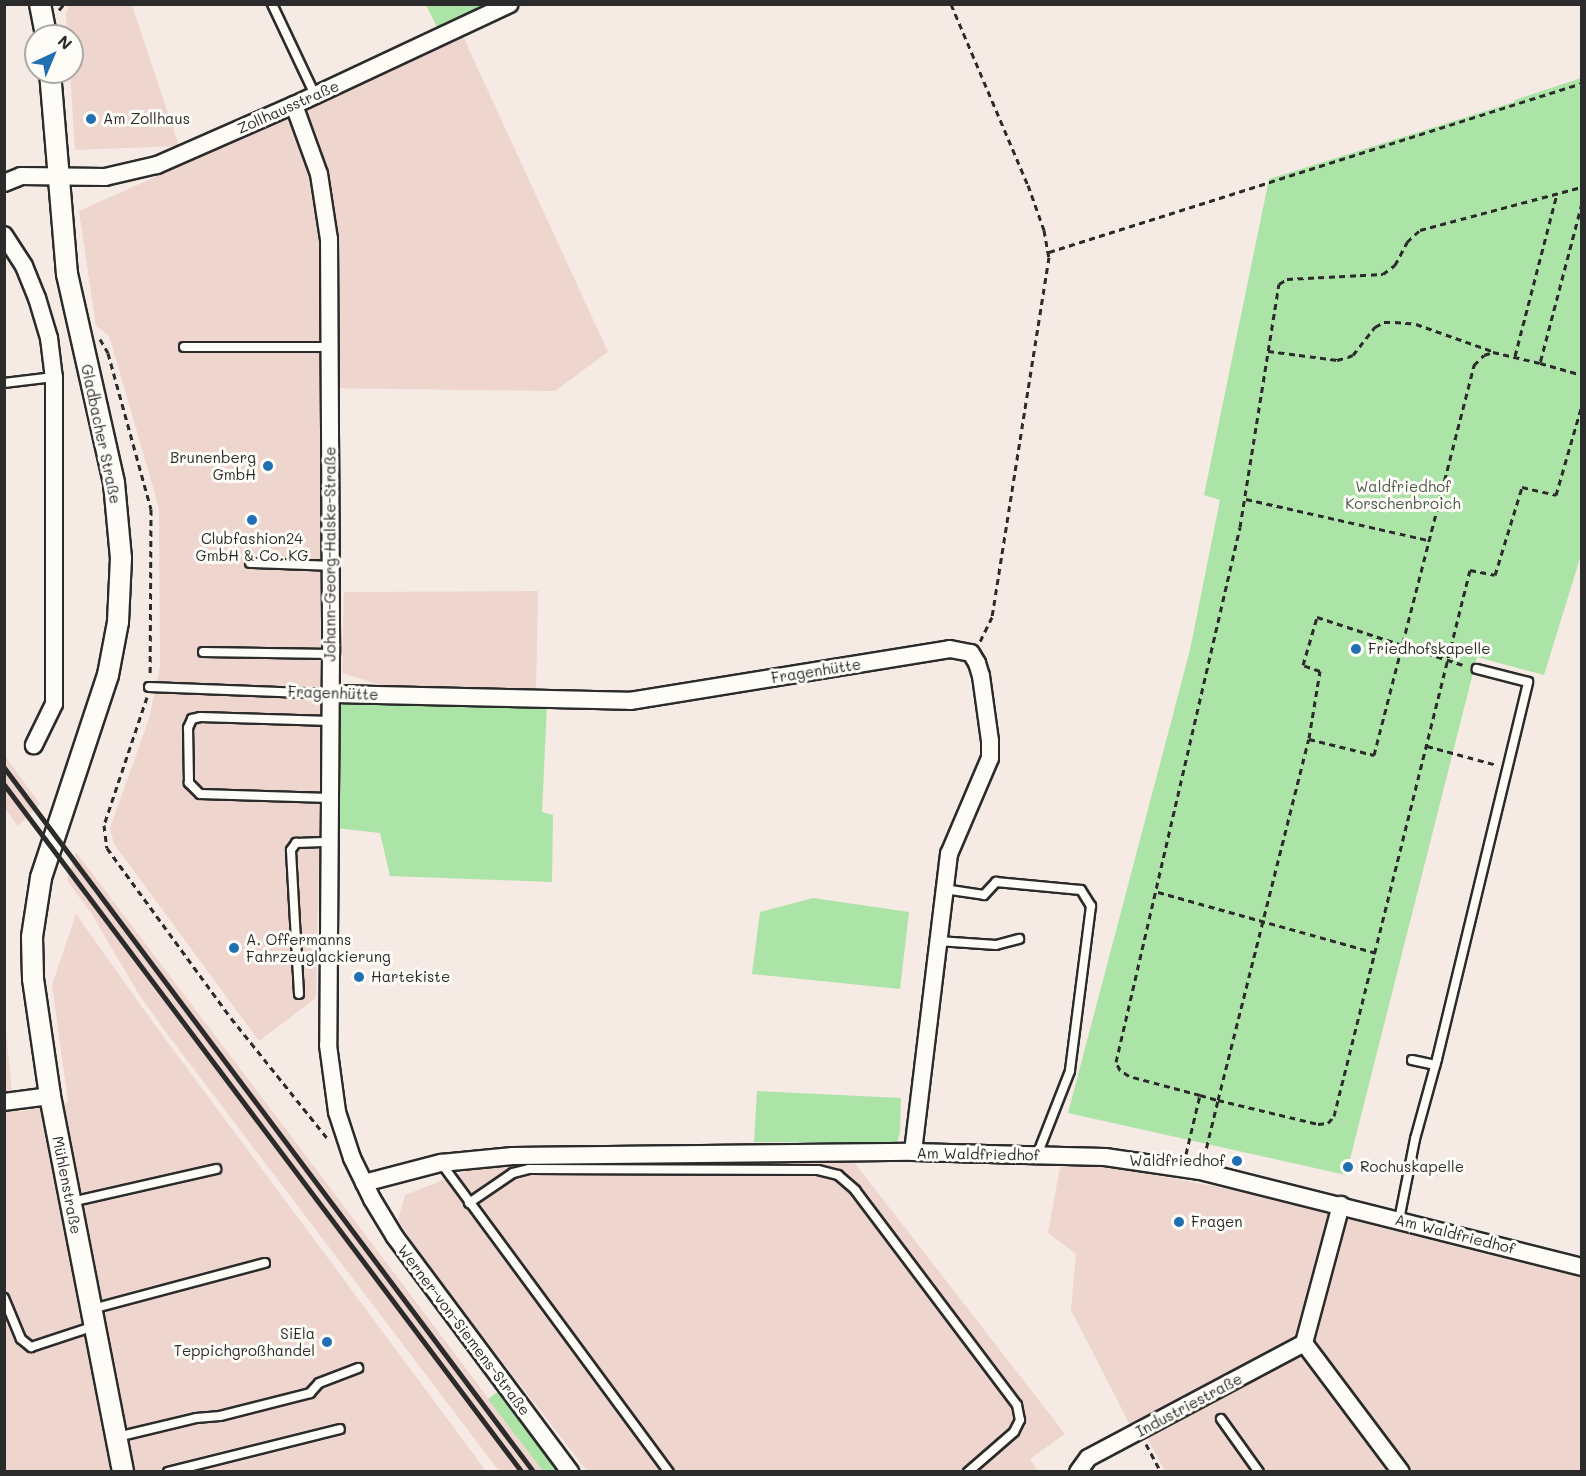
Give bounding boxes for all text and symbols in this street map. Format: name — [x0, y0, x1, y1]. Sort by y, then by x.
north arrow — [24, 24, 84, 84]
text: N — [54, 30, 77, 54]
street label: Zollhausstraße — [234, 77, 342, 137]
place label: Am Zollhaus — [103, 110, 190, 128]
marker: Am Zollhaus — [84, 112, 98, 126]
street label: Gladbacher Straße — [77, 363, 125, 505]
street label: Johann-Georg-Halske-Straße — [321, 446, 339, 662]
place label: Brunenberg GmbH — [170, 448, 256, 483]
marker: Brunenberg GmbH — [261, 459, 275, 473]
park label: Waldfriedhof Korschenbroich — [1345, 477, 1461, 512]
marker: Clubfashion24 GmbH & Co. KG — [245, 513, 259, 527]
place label: Clubfashion24 GmbH & Co. KG — [196, 529, 308, 564]
place label: Friedhofskapelle — [1368, 640, 1490, 658]
marker: Friedhofskapelle — [1349, 642, 1363, 656]
street label: Fragenhütte — [770, 655, 862, 687]
street label: Fragenhütte — [287, 682, 379, 704]
place label: A. Offermanns Fahrzeuglackierung — [246, 930, 391, 965]
marker: A. Offermanns Fahrzeuglackierung — [227, 941, 241, 955]
place label: Hartekiste — [371, 968, 450, 986]
marker: Hartekiste — [352, 970, 366, 984]
street label: Mühlenstraße — [49, 1134, 85, 1236]
street label: Am Waldfriedhof — [916, 1144, 1040, 1164]
place label: Waldfriedhof — [1129, 1152, 1225, 1170]
marker: Waldfriedhof — [1230, 1154, 1244, 1168]
place label: Rochuskapelle — [1360, 1158, 1464, 1176]
marker: Rochuskapelle — [1341, 1160, 1355, 1174]
street label: Am Waldfriedhof — [1393, 1210, 1517, 1258]
place label: Fragen — [1191, 1213, 1243, 1231]
marker: Fragen — [1172, 1215, 1186, 1229]
street label: Werner-von-Siemens-Straße — [394, 1241, 534, 1419]
place label: SiEla Teppichgroßhandel — [174, 1324, 315, 1359]
marker: SiEla Teppichgroßhandel — [320, 1335, 334, 1349]
street label: Industriestraße — [1133, 1369, 1245, 1441]

